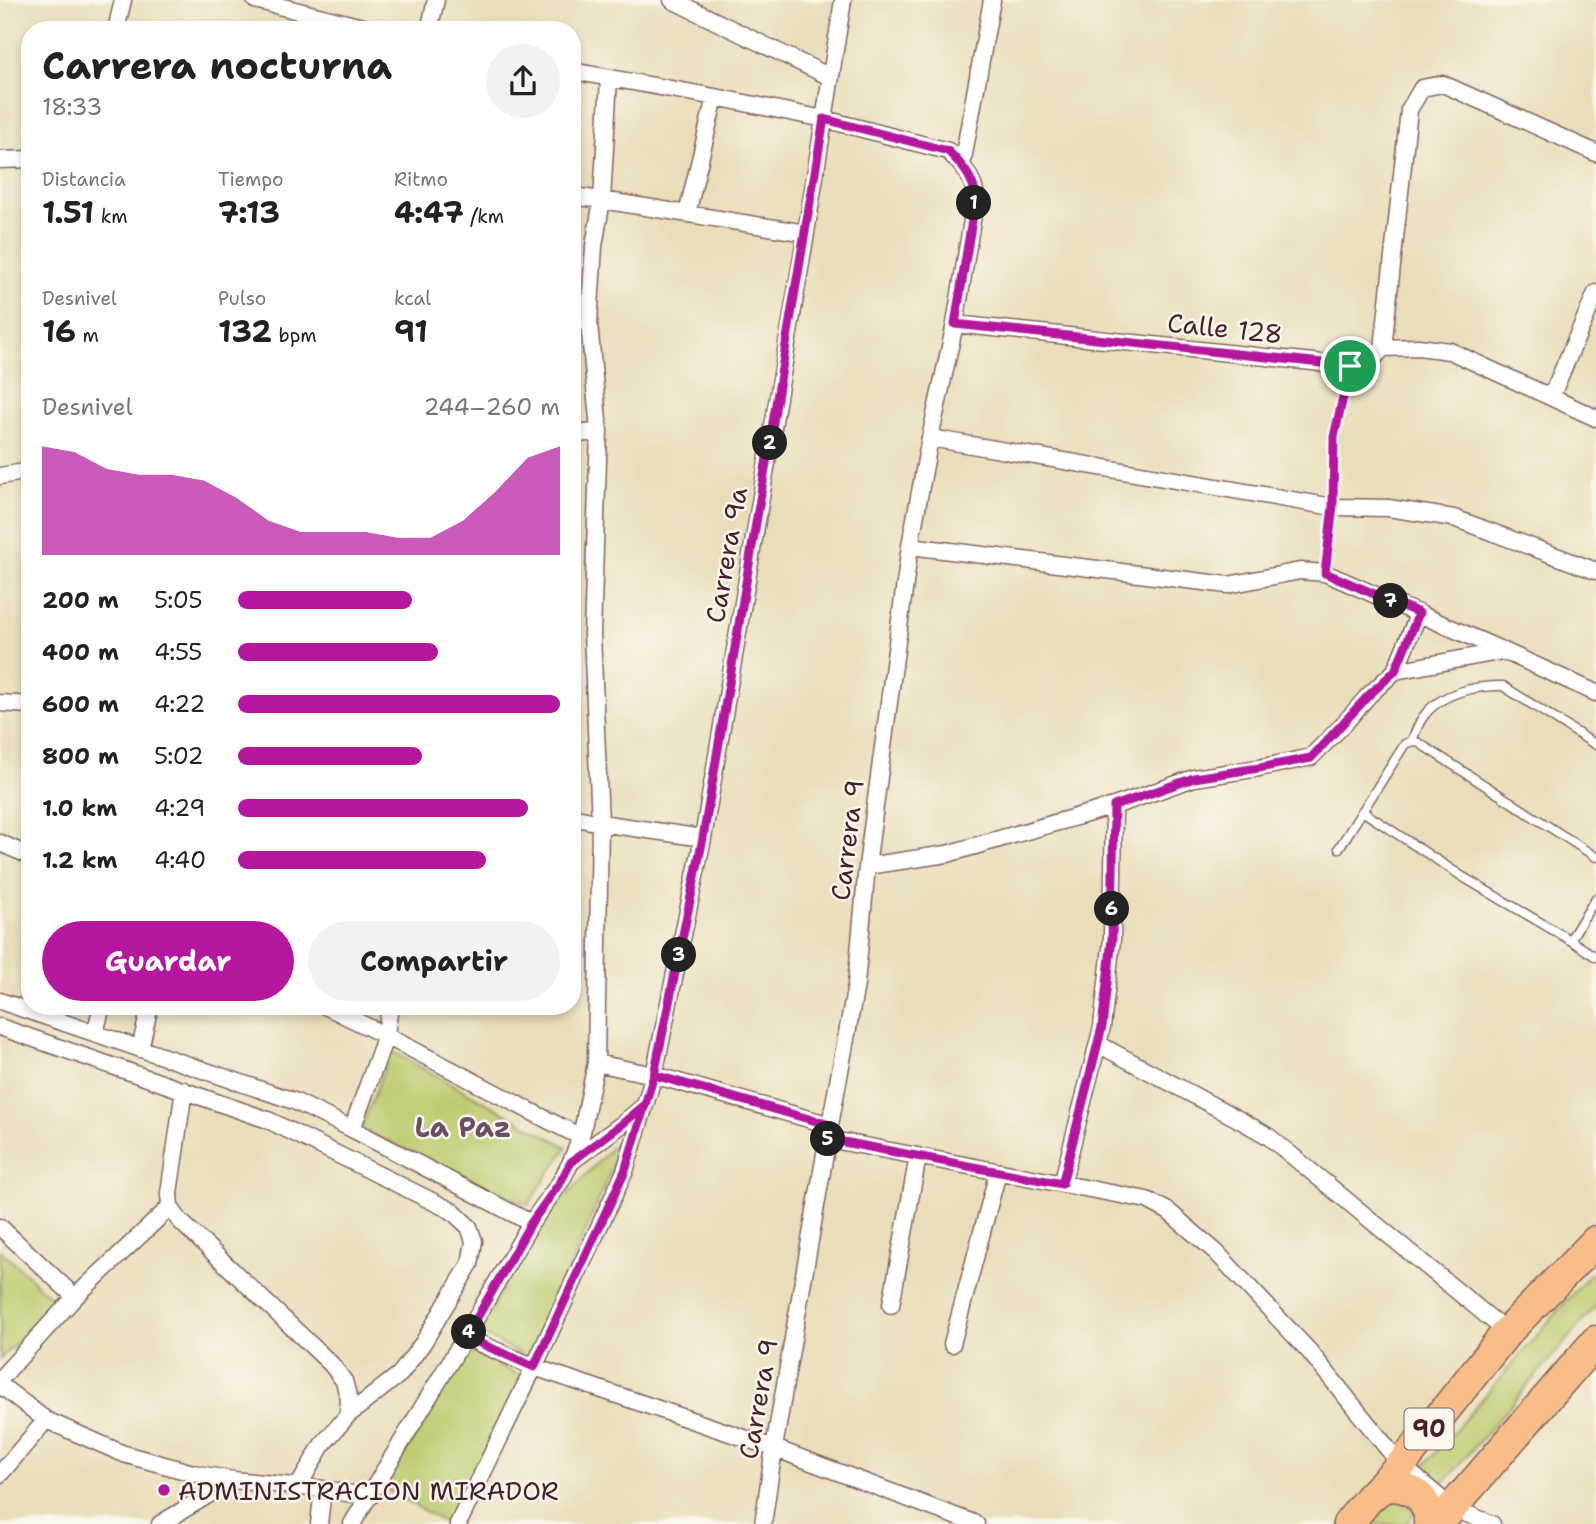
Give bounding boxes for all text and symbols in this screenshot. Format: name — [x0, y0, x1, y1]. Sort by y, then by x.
text: Carrera nocturna — [42, 40, 392, 91]
button: share — [486, 44, 560, 118]
text: 18:33 — [42, 92, 102, 122]
text: Distancia — [42, 167, 126, 192]
text: Tiempo — [218, 167, 284, 192]
text: Ritmo — [394, 167, 448, 192]
pin: 1 — [956, 186, 992, 220]
text: 1 — [969, 190, 978, 215]
text: 1.51 — [42, 192, 94, 233]
text: 7:13 — [218, 192, 280, 233]
text: 4:47 — [394, 192, 464, 233]
text: km — [94, 204, 128, 229]
text: /km — [464, 204, 504, 229]
text: Desnivel — [42, 286, 117, 311]
text: Pulso — [218, 286, 266, 311]
text: kcal — [394, 286, 431, 311]
street label: Calle 128 — [1166, 305, 1284, 351]
text: 16 — [42, 311, 76, 352]
text: 132 — [218, 311, 272, 352]
text: 91 — [394, 311, 428, 352]
text: m — [76, 323, 99, 348]
text: bpm — [272, 323, 317, 348]
pin — [1320, 336, 1380, 396]
icon: arrive — [1331, 347, 1369, 385]
text: Desnivel — [42, 392, 133, 422]
text: 244–260 m — [423, 392, 560, 422]
pin: 2 — [752, 426, 788, 460]
text: 2 — [763, 430, 776, 455]
street label: Carrera 9a — [697, 484, 755, 626]
pin: 7 — [1374, 584, 1408, 618]
text: 200 m — [42, 585, 119, 615]
text: 5:05 — [154, 585, 203, 615]
text: 7 — [1384, 588, 1397, 613]
text: 400 m — [42, 637, 119, 667]
text: 4:55 — [154, 637, 202, 667]
text: 600 m — [42, 689, 119, 719]
text: 4:22 — [154, 689, 205, 719]
text: 800 m — [42, 741, 119, 771]
text: 5:02 — [154, 741, 204, 771]
street label: Carrera 9 — [822, 777, 872, 903]
text: 1.0 km — [42, 793, 117, 823]
text: 4:29 — [154, 793, 205, 823]
text: 1.2 km — [42, 845, 118, 875]
text: 4:40 — [154, 845, 206, 875]
pin: 6 — [1094, 892, 1130, 926]
text: 6 — [1105, 896, 1118, 921]
button: Guardar — [42, 921, 294, 1001]
button: Compartir — [308, 921, 560, 1001]
pin: 3 — [662, 937, 696, 972]
text: 3 — [672, 942, 685, 967]
district label: La Paz — [415, 1108, 511, 1146]
pin: 5 — [810, 1122, 846, 1156]
text: 5 — [822, 1126, 833, 1151]
pin: 4 — [452, 1314, 486, 1350]
text: 4 — [462, 1319, 475, 1344]
street label: Carrera 9 — [730, 1336, 786, 1462]
road number: 90 — [1404, 1408, 1454, 1450]
place label: ADMINISTRACION MIRADOR — [178, 1473, 559, 1508]
marker: ADMINISTRACION MIRADOR — [156, 1482, 172, 1498]

